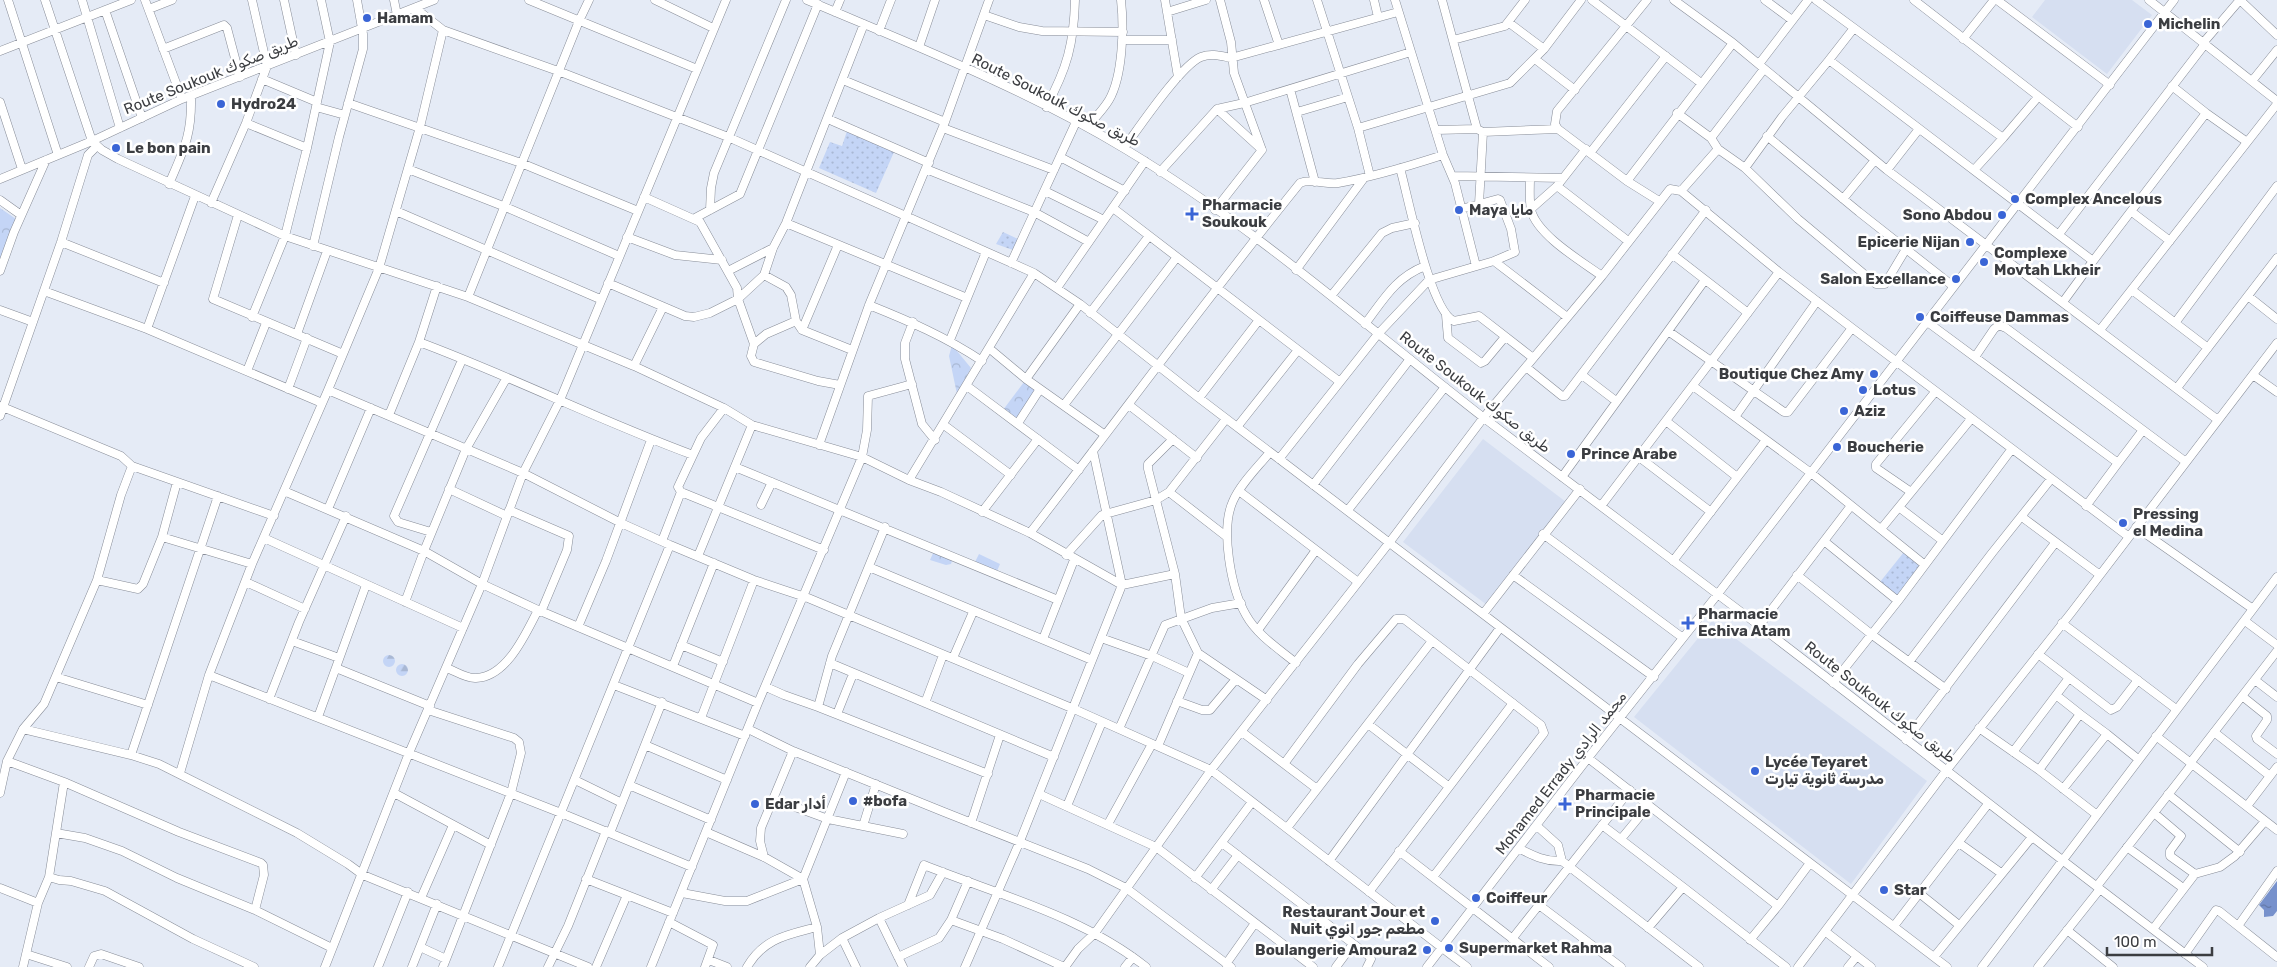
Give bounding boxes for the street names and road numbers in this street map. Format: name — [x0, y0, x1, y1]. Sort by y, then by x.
street label: Route Soukouk طريق صكوك — [121, 32, 301, 118]
street label: Route Soukouk طريق صكوك — [969, 50, 1143, 150]
street label: Route Soukouk طريق صكوك — [1396, 327, 1554, 457]
street label: Route Soukouk طريق صكوك — [1801, 637, 1959, 767]
street label: Mohamed Errady محمد الرادي — [1492, 688, 1631, 859]

